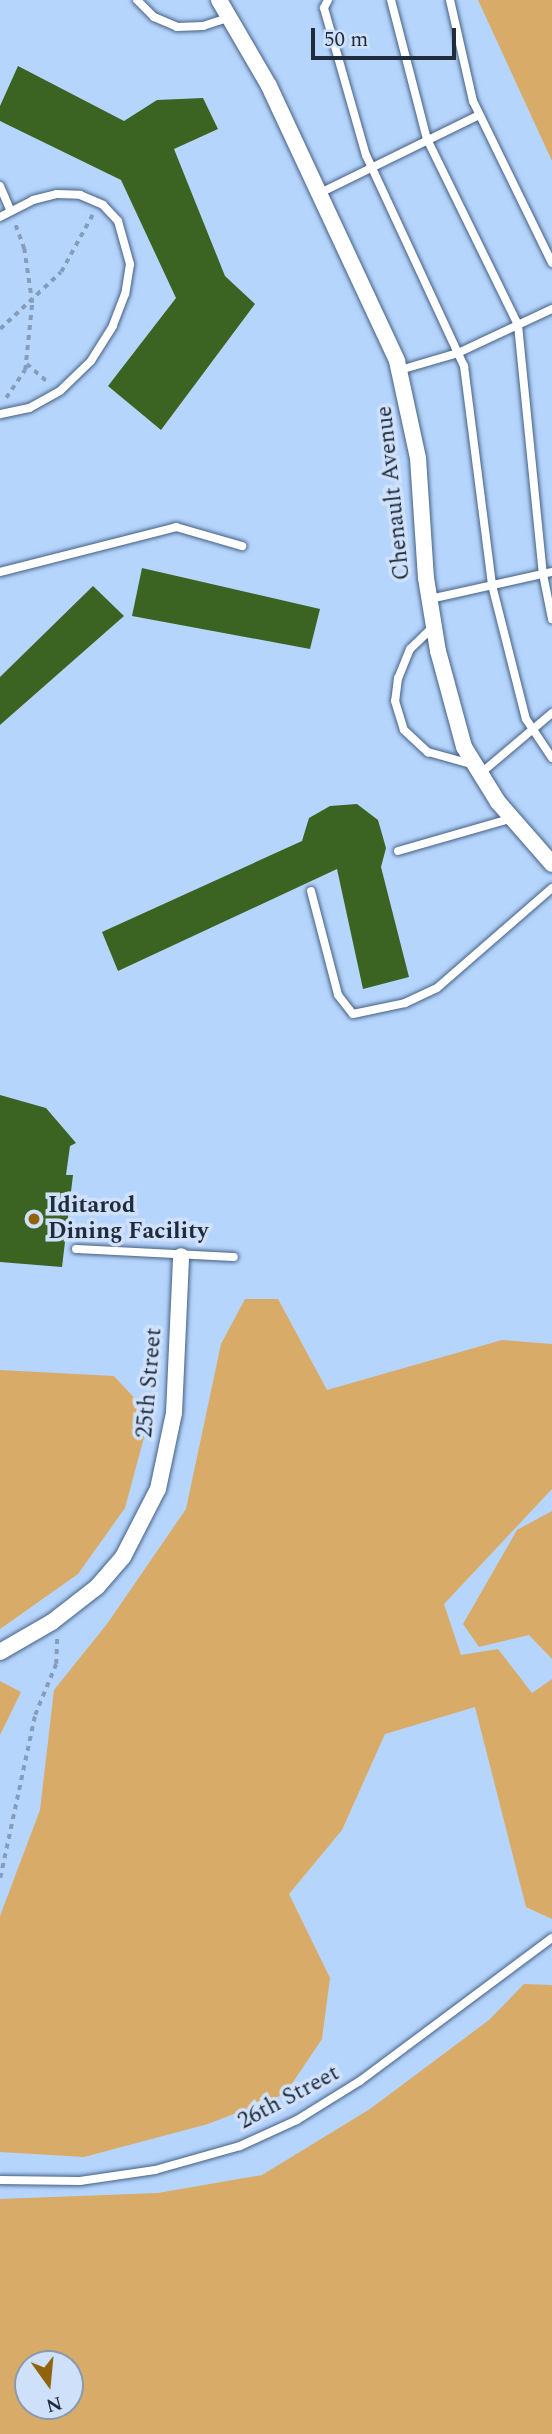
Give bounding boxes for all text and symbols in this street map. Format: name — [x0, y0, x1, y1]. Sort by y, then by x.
scale bar — [314, 14, 459, 58]
text: 50 m — [324, 24, 368, 56]
street label: Chenault Avenue — [371, 404, 417, 582]
place label: Iditarod Dining Facility — [48, 1192, 208, 1246]
marker: Iditarod Dining Facility — [26, 1211, 42, 1227]
street label: 25th Street — [131, 1327, 169, 1439]
street label: 26th Street — [234, 2060, 344, 2136]
north arrow — [14, 2350, 84, 2420]
text: N — [43, 2388, 65, 2420]

